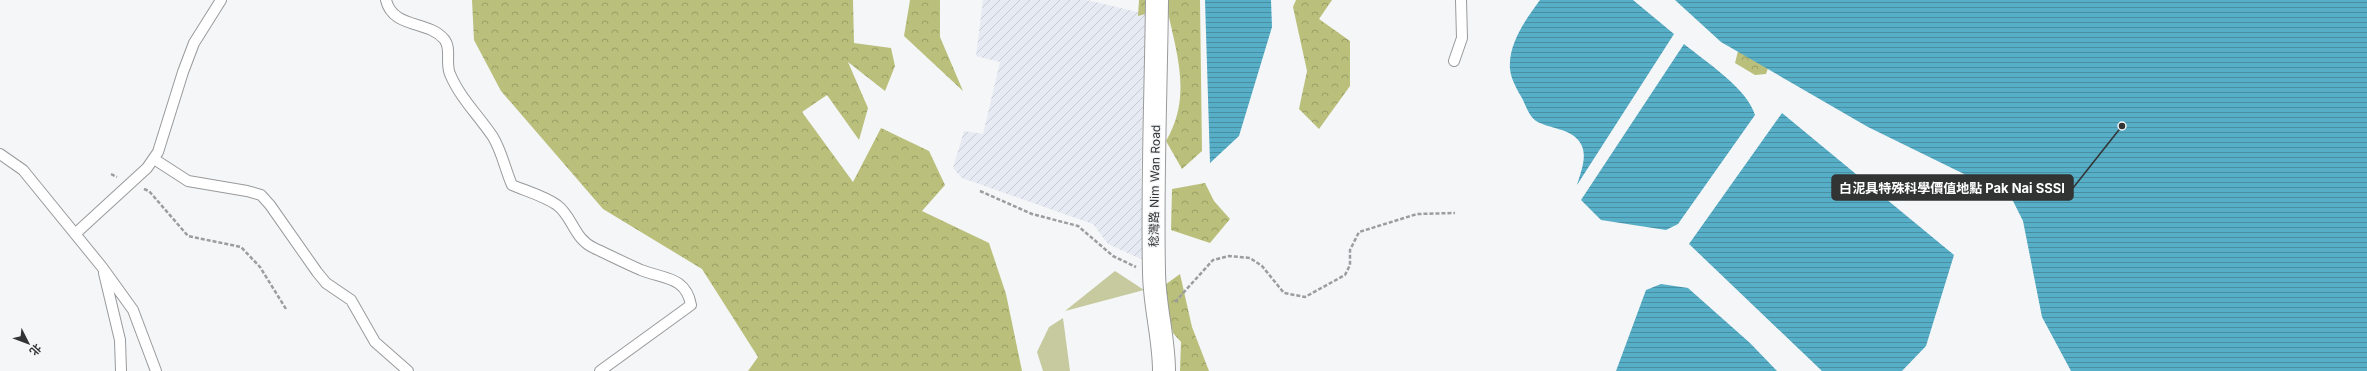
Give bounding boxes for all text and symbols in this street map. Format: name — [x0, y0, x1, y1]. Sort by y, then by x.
street label: 稔灣路 Nim Wan Road — [1146, 125, 1163, 247]
callout: 白泥具特殊科學價值地點 Pak Nai SSSI — [1832, 175, 2073, 200]
text: 白泥具特殊科學價值地點 Pak Nai SSSI — [1839, 180, 2065, 196]
north arrow — [8, 323, 48, 363]
text: 北 — [27, 341, 44, 358]

